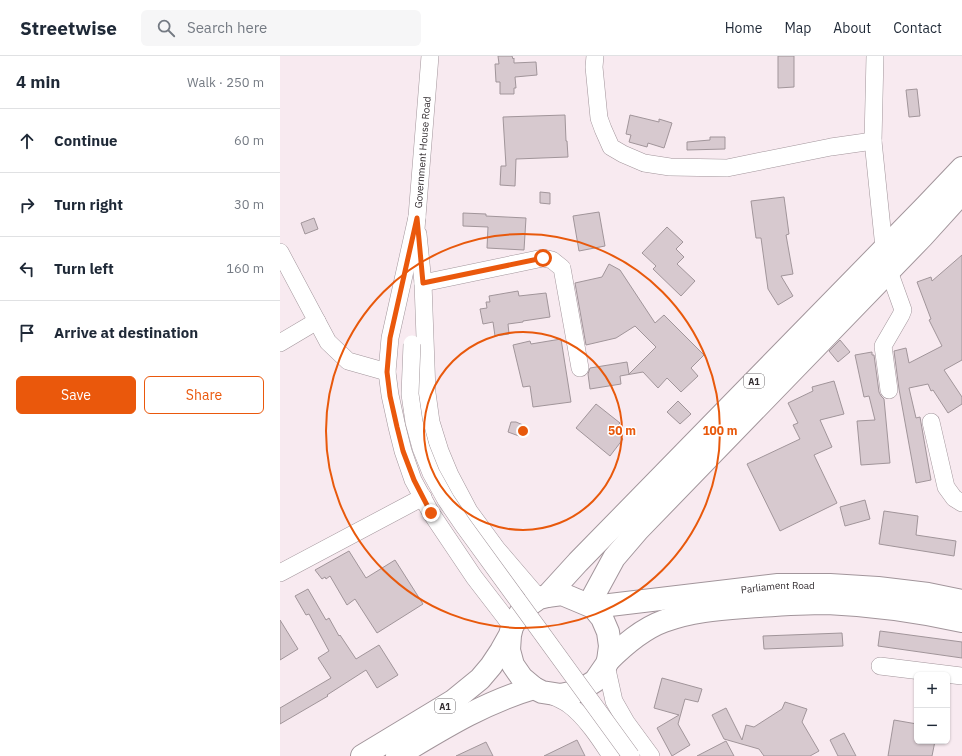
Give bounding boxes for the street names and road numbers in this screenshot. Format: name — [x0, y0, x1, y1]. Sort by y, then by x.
street label: Government House Road — [411, 96, 433, 209]
road number: A1 — [744, 374, 764, 388]
street label: Parliament Road — [740, 578, 815, 596]
road number: A1 — [435, 699, 455, 713]

